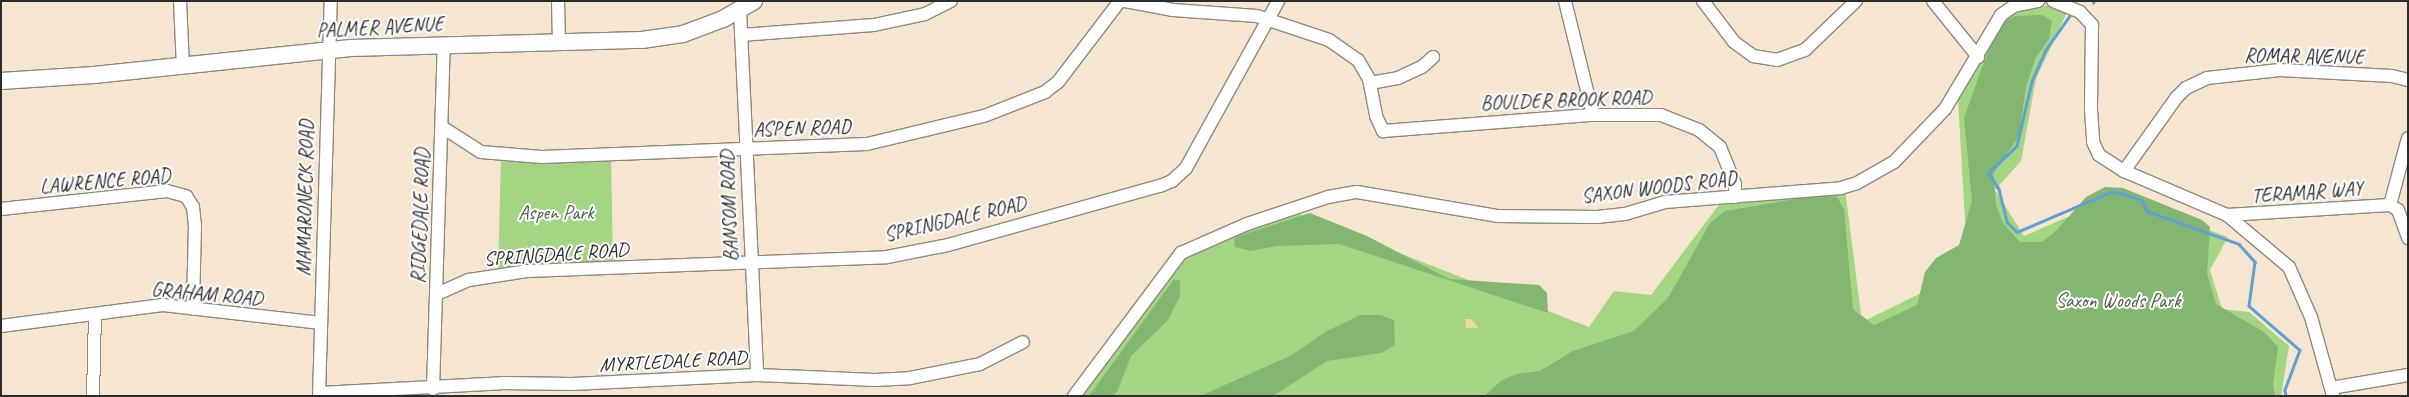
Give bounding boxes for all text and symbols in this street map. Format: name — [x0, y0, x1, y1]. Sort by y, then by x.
street label: PALMER AVENUE — [316, 12, 444, 42]
street label: ROMAR AVENUE — [2243, 43, 2365, 69]
street label: BOULDER BROOK ROAD — [1479, 85, 1653, 115]
street label: ASPEN ROAD — [753, 114, 851, 142]
street label: MAMARONECK ROAD — [292, 119, 318, 277]
street label: RIDGEDALE ROAD — [406, 147, 434, 285]
street label: BANSOM ROAD — [715, 150, 743, 262]
street label: LAWRENCE ROAD — [38, 163, 172, 199]
street label: SAXON WOODS ROAD — [1579, 166, 1739, 208]
street label: TERAMAR WAY — [2250, 176, 2364, 208]
street label: SPRINGDALE ROAD — [881, 191, 1029, 247]
park label: Aspen Park — [518, 200, 594, 224]
street label: SPRINGDALE ROAD — [483, 237, 629, 271]
street label: GRAHAM ROAD — [150, 277, 264, 311]
park label: Saxon Woods Park — [2055, 288, 2181, 312]
street label: MYRTLEDALE ROAD — [598, 345, 748, 377]

